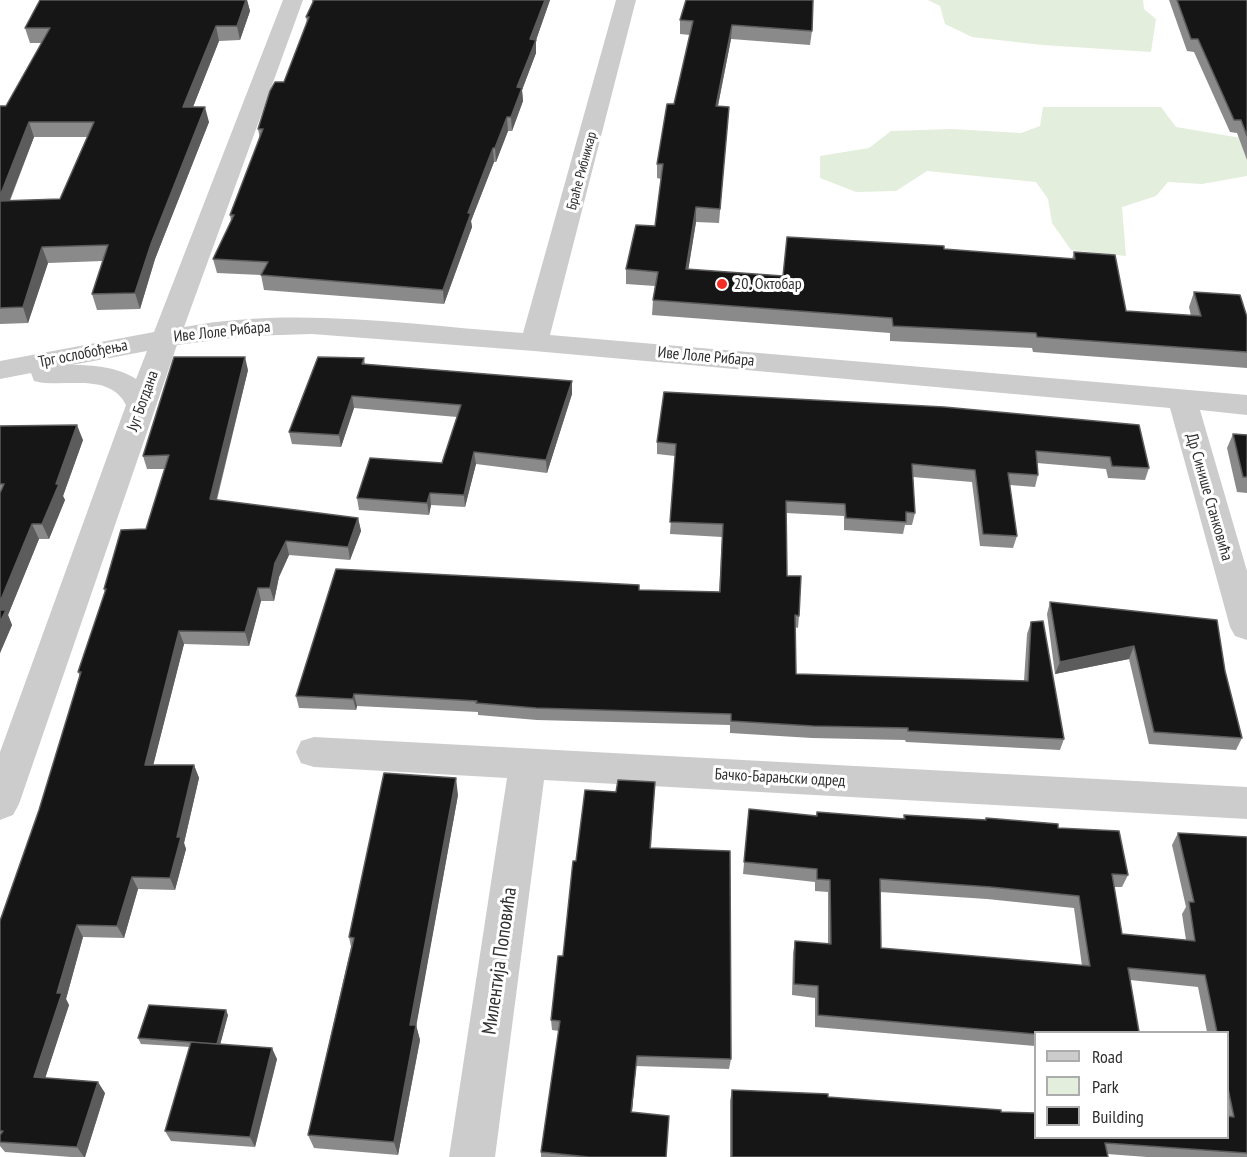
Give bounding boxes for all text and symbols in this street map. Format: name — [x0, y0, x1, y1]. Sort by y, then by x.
street label: Браће Рибникар — [563, 130, 601, 212]
place label: 20. Октобар — [734, 274, 802, 294]
marker: 20. Октобар — [715, 277, 729, 291]
street label: Иве Лоле Рибара — [173, 317, 271, 347]
street label: Трг ослобођења — [37, 336, 129, 372]
street label: Иве Лоле Рибара — [657, 343, 755, 371]
street label: Југ Богдана — [123, 368, 163, 434]
street label: Др Синише Станковића — [1182, 431, 1236, 563]
street label: Бачко-Барањски одред — [714, 765, 846, 791]
street label: Милентија Поповића — [478, 886, 522, 1036]
legend — [1034, 1031, 1229, 1139]
text: Road — [1092, 1045, 1123, 1068]
text: Park — [1092, 1075, 1119, 1098]
text: Building — [1092, 1105, 1144, 1128]

